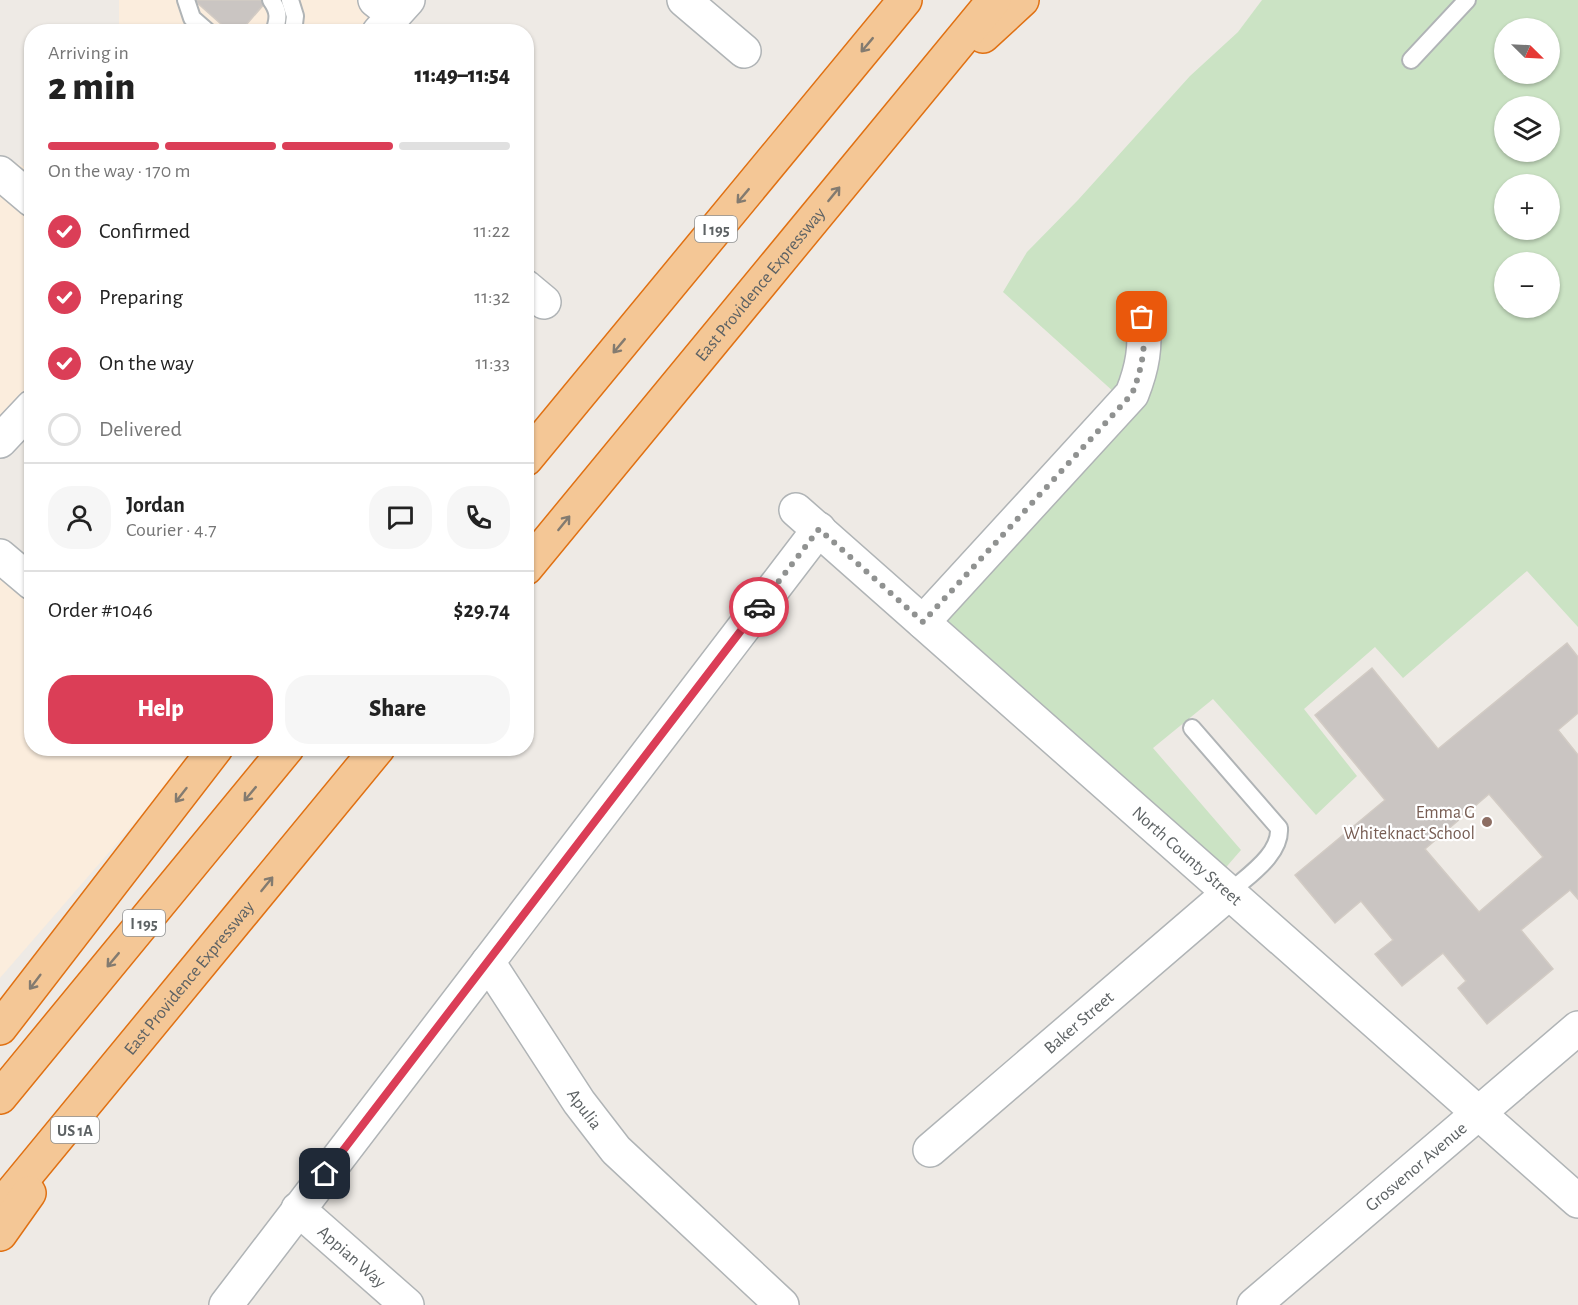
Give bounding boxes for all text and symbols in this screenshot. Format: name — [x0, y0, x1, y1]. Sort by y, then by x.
north arrow — [1494, 18, 1560, 84]
map controls — [1494, 18, 1560, 318]
one-way arrow — [861, 37, 874, 53]
text: Arriving in — [48, 43, 129, 63]
text: 11:49–11:54 — [415, 64, 510, 86]
text: 2 min — [48, 68, 135, 107]
button: layers — [1494, 96, 1560, 162]
text: On the way · 170 m — [48, 161, 191, 181]
button: + — [1494, 174, 1560, 240]
one-way arrow — [828, 186, 841, 202]
one-way arrow — [737, 187, 750, 203]
street label: East Providence Expressway — [692, 204, 829, 365]
icon: check — [48, 215, 81, 248]
road number: I 195 — [695, 216, 737, 242]
text: Confirmed — [99, 220, 190, 242]
text: 11:22 — [473, 221, 510, 241]
button: − — [1494, 252, 1560, 318]
icon: check — [48, 281, 81, 314]
text: Preparing — [99, 286, 183, 308]
text: 11:32 — [474, 287, 510, 307]
pin — [1116, 291, 1167, 342]
icon: bag — [1125, 300, 1158, 333]
one-way arrow — [613, 338, 626, 354]
icon: check — [48, 347, 81, 380]
text: On the way — [99, 352, 194, 374]
text: 11:33 — [475, 353, 510, 373]
text: Delivered — [99, 418, 182, 440]
button: person — [48, 486, 111, 549]
button: chat — [369, 486, 432, 549]
button: phone — [447, 486, 510, 549]
text: Jordan — [126, 494, 185, 516]
one-way arrow — [557, 515, 570, 531]
text: Courier · 4.7 — [126, 520, 217, 540]
courier — [729, 577, 789, 637]
icon: car — [743, 591, 776, 624]
text: Order #1046 — [48, 599, 153, 621]
text: $29.74 — [454, 599, 510, 621]
button: Help — [48, 675, 273, 744]
button: Share — [285, 675, 510, 744]
one-way arrow — [244, 786, 257, 802]
one-way arrow — [174, 787, 187, 803]
street label: North County Street — [1128, 803, 1245, 910]
place label: Emma G Whiteknact School — [1344, 804, 1475, 843]
marker: Emma G Whiteknact School — [1480, 815, 1494, 829]
one-way arrow — [260, 876, 273, 892]
street label: East Providence Expressway — [121, 898, 258, 1059]
road number: I 195 — [123, 910, 165, 936]
one-way arrow — [106, 952, 120, 967]
one-way arrow — [28, 973, 41, 989]
street label: Baker Street — [1041, 988, 1118, 1058]
street label: Apulia — [563, 1086, 605, 1133]
road number: US 1A — [51, 1117, 99, 1143]
street label: Grosvenor Avenue — [1363, 1119, 1471, 1215]
pin — [299, 1148, 350, 1199]
icon: home — [308, 1157, 341, 1190]
street label: Appian Way — [314, 1223, 389, 1292]

